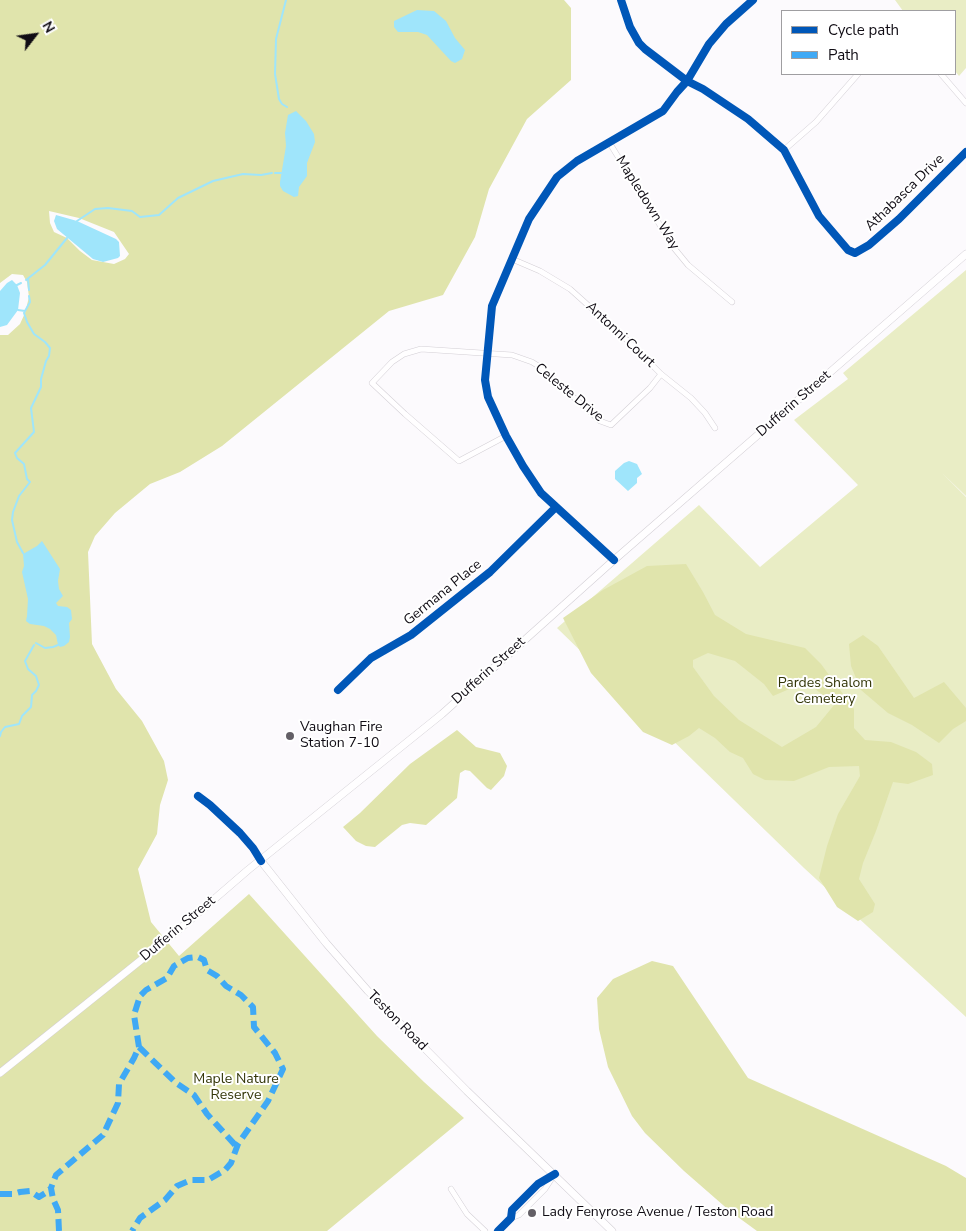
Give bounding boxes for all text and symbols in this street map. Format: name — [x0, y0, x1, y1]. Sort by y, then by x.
north arrow — [10, 10, 60, 60]
legend — [781, 10, 956, 75]
text: N — [38, 18, 59, 37]
text: Cycle path — [828, 20, 899, 40]
text: Path — [828, 45, 859, 65]
street label: Athabasca Drive — [862, 151, 948, 235]
street label: Mapledown Way — [611, 153, 683, 253]
street label: Antonni Court — [582, 299, 658, 371]
street label: Celeste Drive — [531, 360, 607, 426]
street label: Dufferin Street — [754, 367, 834, 441]
street label: Germana Place — [401, 557, 485, 629]
street label: Dufferin Street — [449, 634, 529, 708]
park label: Pardes Shalom Cemetery — [778, 676, 872, 709]
place label: Vaughan Fire Station 7-10 — [300, 720, 383, 752]
marker: Vaughan Fire Station 7-10 — [284, 730, 296, 742]
street label: Dufferin Street — [137, 893, 219, 965]
street label: Teston Road — [363, 987, 431, 1055]
park label: Maple Nature Reserve — [193, 1072, 279, 1104]
place label: Lady Fenyrose Avenue / Teston Road — [542, 1205, 773, 1221]
marker: Lady Fenyrose Avenue / Teston Road — [526, 1207, 538, 1219]

